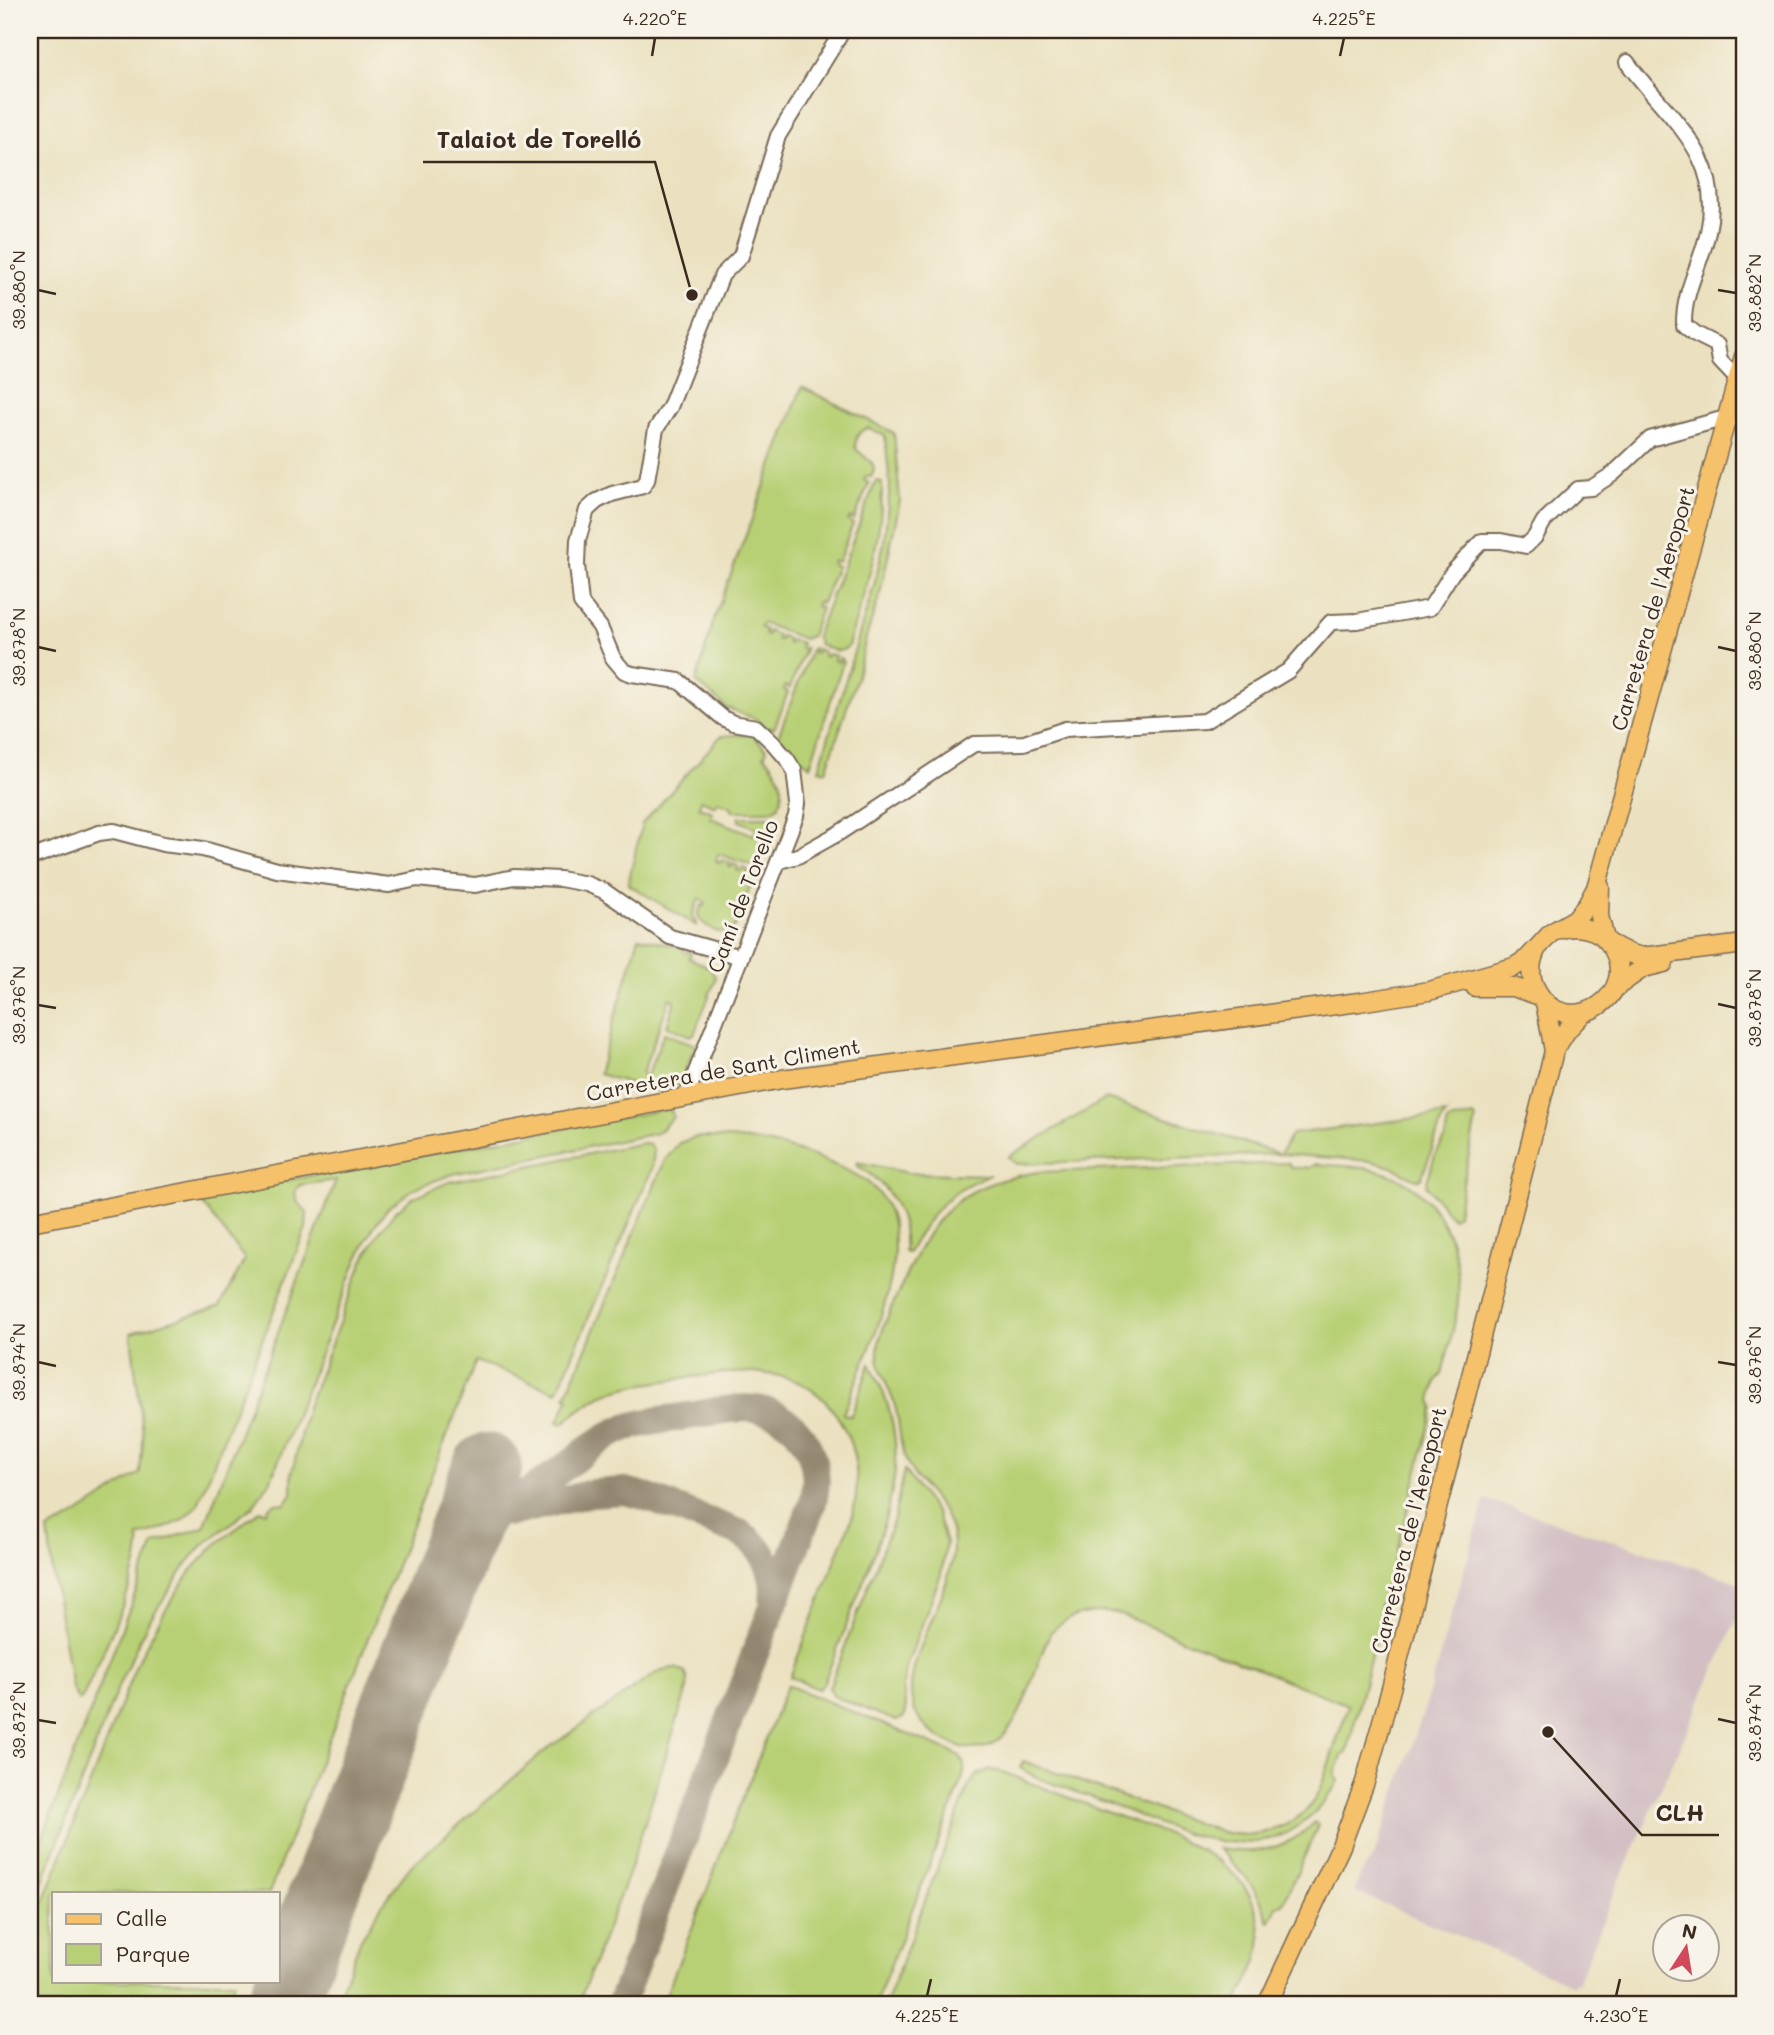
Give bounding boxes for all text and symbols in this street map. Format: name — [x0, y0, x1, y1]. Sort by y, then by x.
text: 4.220°E — [623, 6, 687, 30]
text: 4.225°E — [1312, 6, 1376, 30]
callout: Talaiot de Torelló — [423, 118, 655, 162]
text: Talaiot de Torelló — [437, 124, 641, 154]
text: 39.880°N — [6, 250, 30, 330]
text: 39.882°N — [1742, 254, 1766, 332]
street label: Carretera de l'Aeroport — [1604, 482, 1700, 734]
text: 39.878°N — [6, 608, 30, 686]
text: 39.880°N — [1742, 611, 1766, 691]
street label: Camí de Torello — [700, 816, 784, 976]
text: 39.876°N — [6, 966, 30, 1044]
text: 39.878°N — [1742, 969, 1766, 1047]
street label: Carretera de Sant Climent — [584, 1032, 862, 1106]
text: 39.874°N — [6, 1323, 30, 1401]
text: 39.876°N — [1742, 1326, 1766, 1404]
street label: Carretera de l'Aeroport — [1364, 1404, 1452, 1656]
text: 39.872°N — [6, 1681, 30, 1759]
text: 39.874°N — [1742, 1684, 1766, 1762]
callout: CLH — [1642, 1791, 1719, 1835]
text: CLH — [1656, 1797, 1704, 1827]
legend — [52, 1892, 280, 1982]
text: Calle — [116, 1904, 168, 1931]
north arrow — [1652, 1912, 1722, 1982]
text: N — [1680, 1917, 1699, 1945]
text: Parque — [116, 1940, 190, 1967]
text: 4.225°E — [895, 2003, 959, 2027]
text: 4.230°E — [1584, 2003, 1648, 2027]

